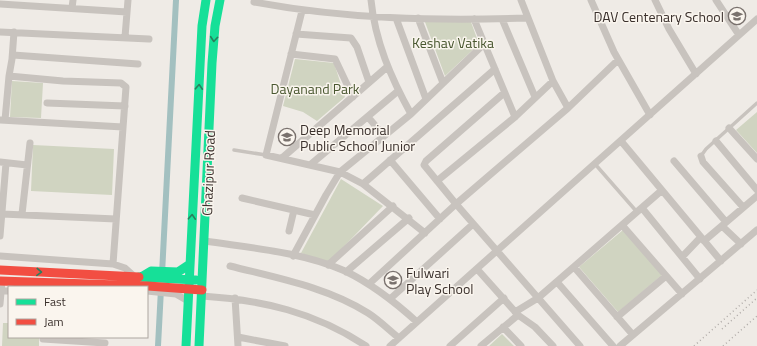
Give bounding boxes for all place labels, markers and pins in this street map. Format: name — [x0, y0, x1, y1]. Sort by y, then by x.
place label: DAV Centenary School — [594, 6, 724, 27]
school or university icon: DAV Centenary School — [727, 6, 747, 26]
place label: Deep Memorial Public School Junior — [300, 119, 415, 156]
school or university icon: Deep Memorial Public School Junior — [277, 127, 297, 147]
place label: Fulwari Play School — [406, 262, 474, 299]
school or university icon: Fulwari Play School — [383, 270, 403, 290]

